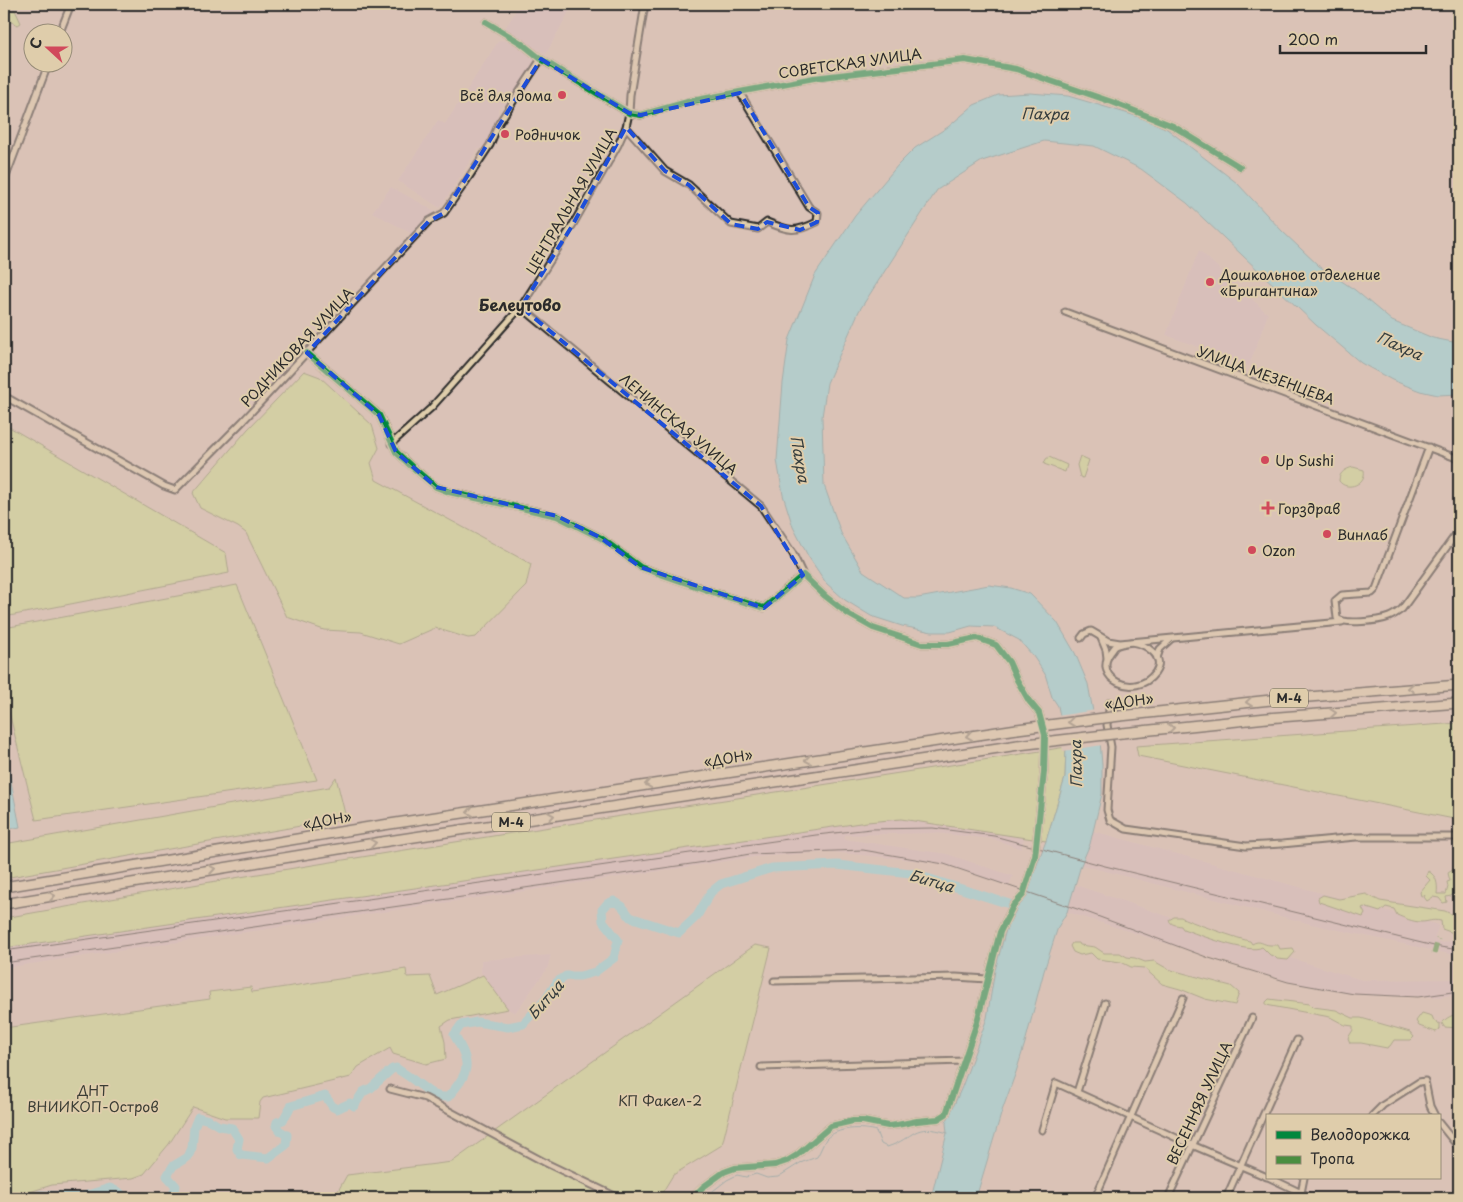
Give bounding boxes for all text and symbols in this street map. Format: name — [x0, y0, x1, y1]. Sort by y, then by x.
north arrow — [22, 22, 72, 72]
scale bar — [1280, 22, 1427, 54]
text: 200 m — [1288, 27, 1338, 50]
text: С — [24, 34, 47, 52]
street label: СОВЕТСКАЯ УЛИЦА — [777, 43, 923, 83]
place label: Всё для дома — [460, 85, 552, 106]
marker: Всё для дома — [556, 89, 568, 101]
water label: Пахра — [1021, 101, 1069, 125]
street label: ЦЕНТРАЛЬНАЯ УЛИЦА — [520, 123, 622, 278]
place label: Родничок — [515, 124, 581, 145]
marker: Родничок — [499, 128, 511, 140]
place label: Дошкольное отделение «Бригантина» — [1219, 264, 1380, 301]
marker: Дошкольное отделение «Бригантина» — [1204, 276, 1216, 288]
street label: РОДНИКОВАЯ УЛИЦА — [236, 282, 358, 412]
district label: Белеутово — [479, 292, 562, 316]
water label: Пахра — [1374, 325, 1427, 365]
street label: УЛИЦА МЕЗЕНЦЕВА — [1194, 340, 1338, 410]
street label: ЛЕНИНСКАЯ УЛИЦА — [615, 368, 743, 480]
water label: Пахра — [786, 434, 817, 485]
place label: Up Sushi — [1275, 450, 1334, 471]
marker: Up Sushi — [1259, 454, 1271, 466]
place label: Горздрав — [1278, 498, 1340, 519]
marker: Горздрав — [1262, 502, 1274, 514]
place label: Винлаб — [1337, 524, 1388, 545]
marker: Винлаб — [1321, 528, 1333, 540]
place label: Ozon — [1262, 540, 1295, 561]
marker: Ozon — [1246, 544, 1258, 556]
one-way arrow — [1406, 683, 1414, 694]
street label: «ДОН» — [1103, 688, 1155, 714]
road number: М-4 — [1270, 688, 1308, 708]
one-way arrow — [1244, 696, 1252, 707]
one-way arrow — [1329, 708, 1337, 719]
one-way arrow — [1067, 716, 1075, 727]
one-way arrow — [1167, 723, 1175, 734]
one-way arrow — [965, 730, 973, 741]
water label: Пахра — [1063, 740, 1087, 788]
street label: «ДОН» — [702, 744, 754, 772]
one-way arrow — [804, 754, 813, 764]
one-way arrow — [643, 779, 652, 789]
street label: «ДОН» — [301, 806, 353, 834]
one-way arrow — [465, 806, 474, 816]
road number: М-4 — [492, 812, 530, 832]
one-way arrow — [546, 812, 555, 822]
one-way arrow — [368, 839, 377, 849]
water label: Битца — [907, 863, 957, 897]
one-way arrow — [208, 865, 217, 875]
one-way arrow — [47, 891, 56, 901]
water label: Битца — [521, 974, 569, 1024]
street label: ВЕСЕННЯЯ УЛИЦА — [1161, 1038, 1237, 1168]
park label: ДНТ ВНИИКОП-Остров — [27, 1080, 159, 1117]
park label: КП Факел-2 — [618, 1090, 702, 1111]
legend — [1266, 1114, 1440, 1180]
text: Велодорожка — [1310, 1122, 1411, 1145]
text: Тропа — [1310, 1146, 1355, 1169]

